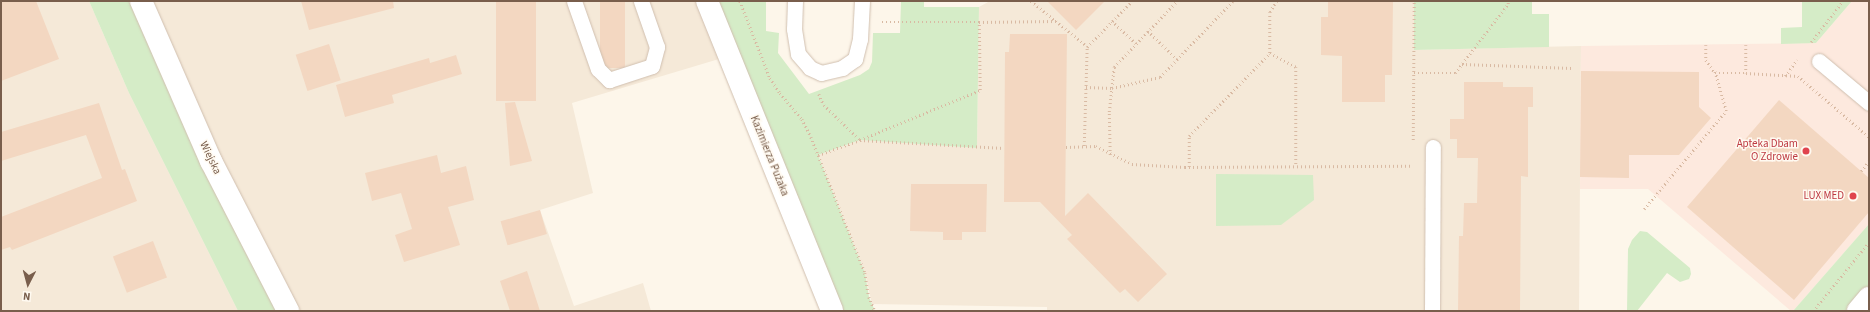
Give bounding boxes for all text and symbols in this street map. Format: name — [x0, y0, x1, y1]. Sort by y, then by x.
street label: Kazimierza Pużaka — [747, 114, 791, 198]
place label: Apteka Dbam O Zdrowie — [1737, 138, 1798, 164]
street label: Wiejska — [196, 139, 224, 177]
marker: Apteka Dbam O Zdrowie — [1801, 146, 1811, 156]
place label: LUX MED — [1804, 189, 1844, 203]
marker: LUX MED — [1847, 190, 1859, 202]
north arrow — [8, 264, 48, 304]
text: N — [22, 289, 31, 304]

